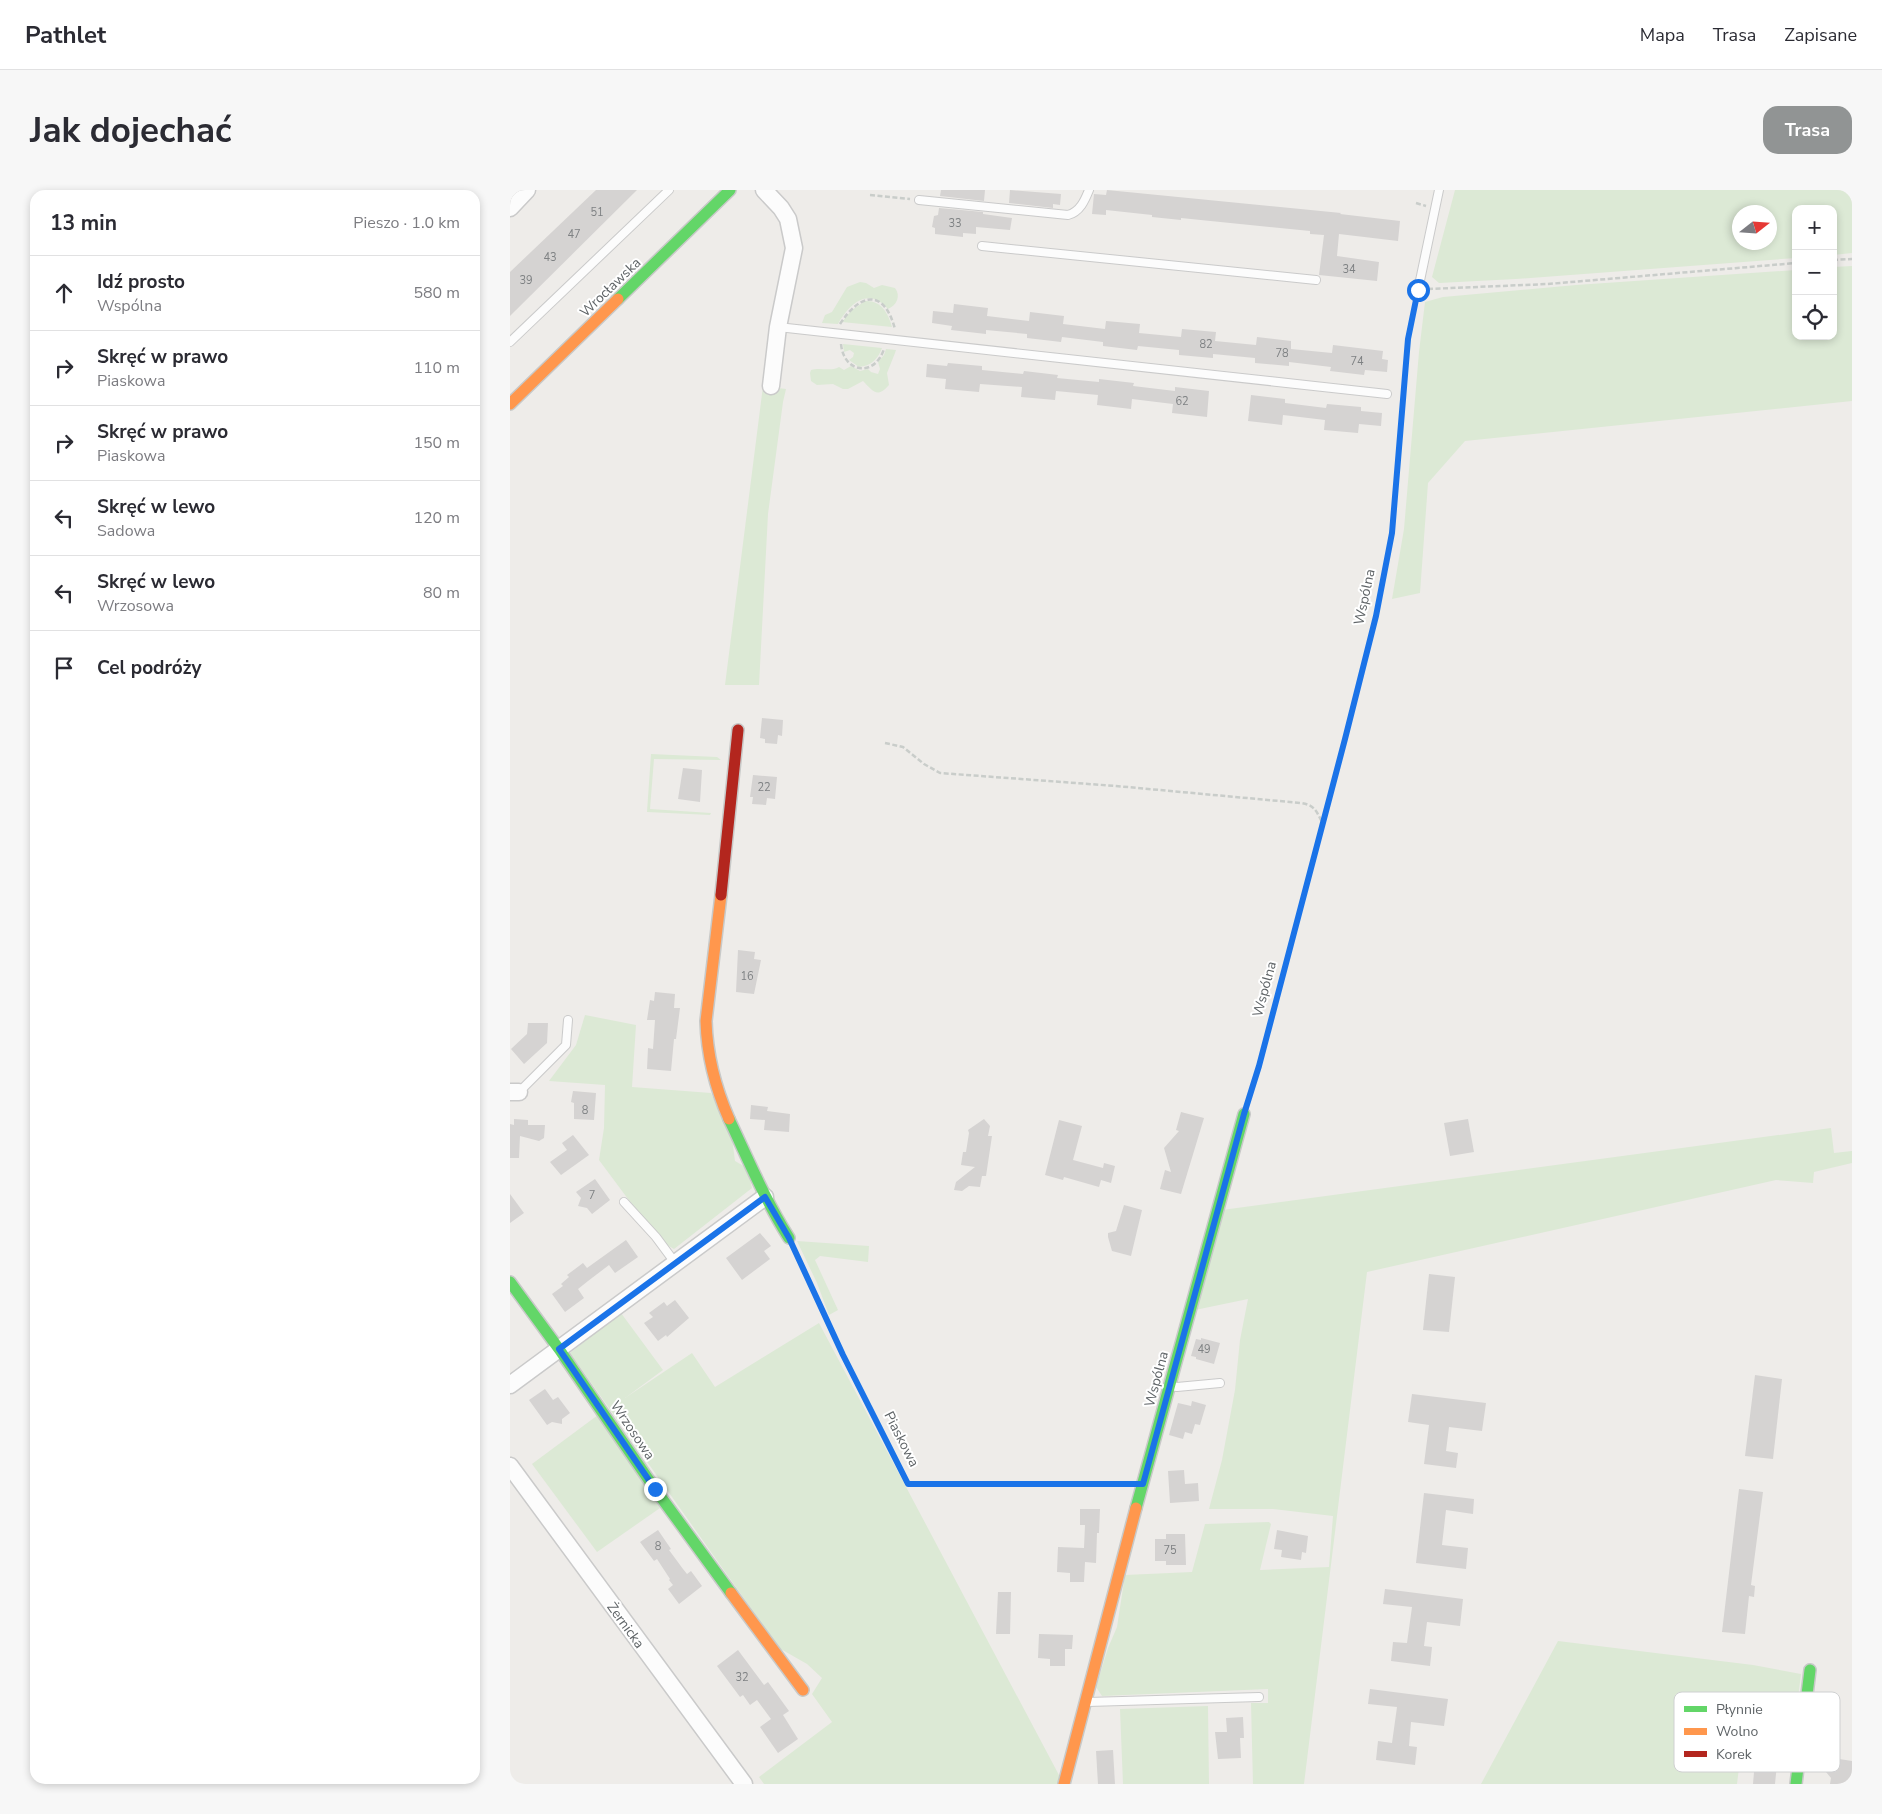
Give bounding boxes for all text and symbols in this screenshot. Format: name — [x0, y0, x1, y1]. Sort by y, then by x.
text: Pathlet — [25, 19, 106, 51]
text: Mapa — [1640, 23, 1685, 47]
text: Trasa — [1713, 23, 1756, 47]
text: Zapisane — [1784, 23, 1857, 47]
button: Trasa — [1763, 106, 1852, 154]
text: Jak dojechać — [30, 107, 232, 154]
house number: 51 — [590, 205, 604, 220]
north arrow — [1732, 205, 1777, 250]
map controls — [1792, 205, 1837, 340]
button: + — [1792, 205, 1837, 250]
text: 13 min — [50, 209, 117, 237]
text: Pieszo · 1.0 km — [353, 212, 460, 234]
house number: 33 — [948, 216, 962, 231]
house number: 47 — [567, 227, 581, 242]
house number: 43 — [543, 250, 557, 265]
button: − — [1792, 250, 1837, 295]
street label: Wrocławska — [576, 253, 645, 321]
house number: 34 — [1342, 262, 1356, 277]
text: Idź prosto — [97, 269, 185, 295]
house number: 39 — [519, 273, 533, 288]
icon: ahead — [50, 279, 78, 307]
route start — [1407, 279, 1430, 302]
text: 580 m — [413, 282, 460, 304]
text: Wspólna — [97, 295, 162, 317]
button: locate — [1792, 295, 1837, 340]
house number: 82 — [1199, 337, 1213, 352]
text: Skręć w prawo — [97, 344, 228, 370]
house number: 78 — [1275, 346, 1289, 361]
icon: right — [50, 354, 78, 382]
house number: 74 — [1350, 354, 1364, 369]
text: 110 m — [413, 357, 460, 379]
text: Piaskowa — [97, 370, 165, 392]
house number: 62 — [1175, 394, 1189, 409]
text: Skręć w prawo — [97, 419, 228, 445]
icon: right — [50, 429, 78, 457]
text: 150 m — [413, 432, 460, 454]
text: Piaskowa — [97, 445, 165, 467]
text: Skręć w lewo — [97, 494, 215, 520]
icon: left — [50, 504, 78, 532]
text: 120 m — [413, 507, 460, 529]
text: Sadowa — [97, 520, 155, 542]
street label: Wspólna — [1349, 567, 1380, 627]
text: Skręć w lewo — [97, 569, 215, 595]
icon: left — [50, 579, 78, 607]
text: 80 m — [423, 582, 460, 604]
text: Wrzosowa — [97, 595, 174, 617]
icon: arrive — [50, 654, 78, 682]
text: Cel podróży — [97, 655, 201, 681]
house number: 22 — [757, 780, 771, 795]
street label: Wspólna — [1248, 959, 1281, 1019]
house number: 16 — [740, 969, 754, 984]
house number: 8 — [582, 1103, 589, 1118]
house number: 7 — [589, 1188, 595, 1203]
house number: 49 — [1197, 1342, 1211, 1357]
street label: Wspólna — [1140, 1349, 1173, 1409]
street label: Wrzosowa — [606, 1397, 659, 1463]
street label: Piaskowa — [880, 1408, 924, 1470]
route end — [644, 1478, 667, 1501]
house number: 8 — [655, 1539, 662, 1554]
house number: 75 — [1163, 1543, 1177, 1558]
street label: Żernicka — [602, 1598, 649, 1652]
house number: 32 — [735, 1670, 749, 1685]
legend — [1674, 1692, 1840, 1772]
text: Płynnie — [1716, 1700, 1763, 1719]
text: Wolno — [1716, 1722, 1758, 1741]
text: Korek — [1716, 1745, 1753, 1764]

